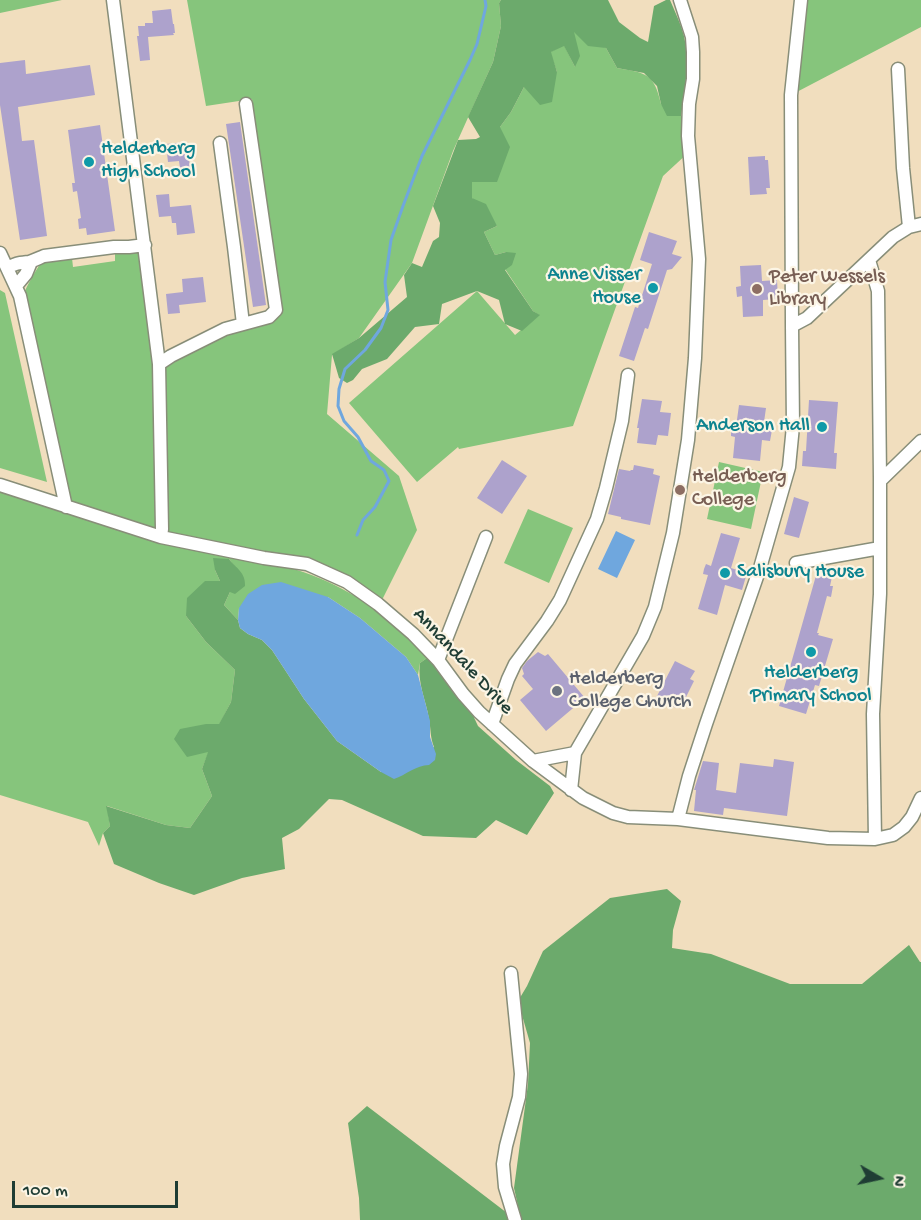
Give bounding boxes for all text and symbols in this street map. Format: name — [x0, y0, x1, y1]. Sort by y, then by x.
place label: Helderberg High School — [101, 138, 196, 185]
marker: Helderberg High School — [82, 155, 96, 169]
place label: Anne Visser House — [548, 264, 641, 311]
place label: Peter Wessels Library — [769, 266, 885, 313]
marker: Anne Visser House — [646, 281, 660, 295]
marker: Peter Wessels Library — [750, 282, 764, 296]
place label: Anderson Hall — [696, 415, 810, 439]
marker: Anderson Hall — [815, 420, 829, 434]
place label: Helderberg College — [692, 466, 787, 513]
marker: Helderberg College — [673, 483, 687, 497]
place label: Salisbury House — [737, 561, 864, 585]
marker: Salisbury House — [718, 566, 732, 580]
street label: Annandale Drive — [406, 604, 518, 720]
marker: Helderberg Primary School — [804, 645, 818, 659]
place label: Helderberg Primary School — [750, 662, 872, 709]
place label: Helderberg College Church — [569, 668, 691, 715]
marker: Helderberg College Church — [550, 684, 564, 698]
north arrow — [849, 1148, 909, 1208]
scale bar — [15, 1169, 182, 1207]
text: N — [887, 1174, 907, 1188]
text: 100 m — [23, 1181, 68, 1202]

